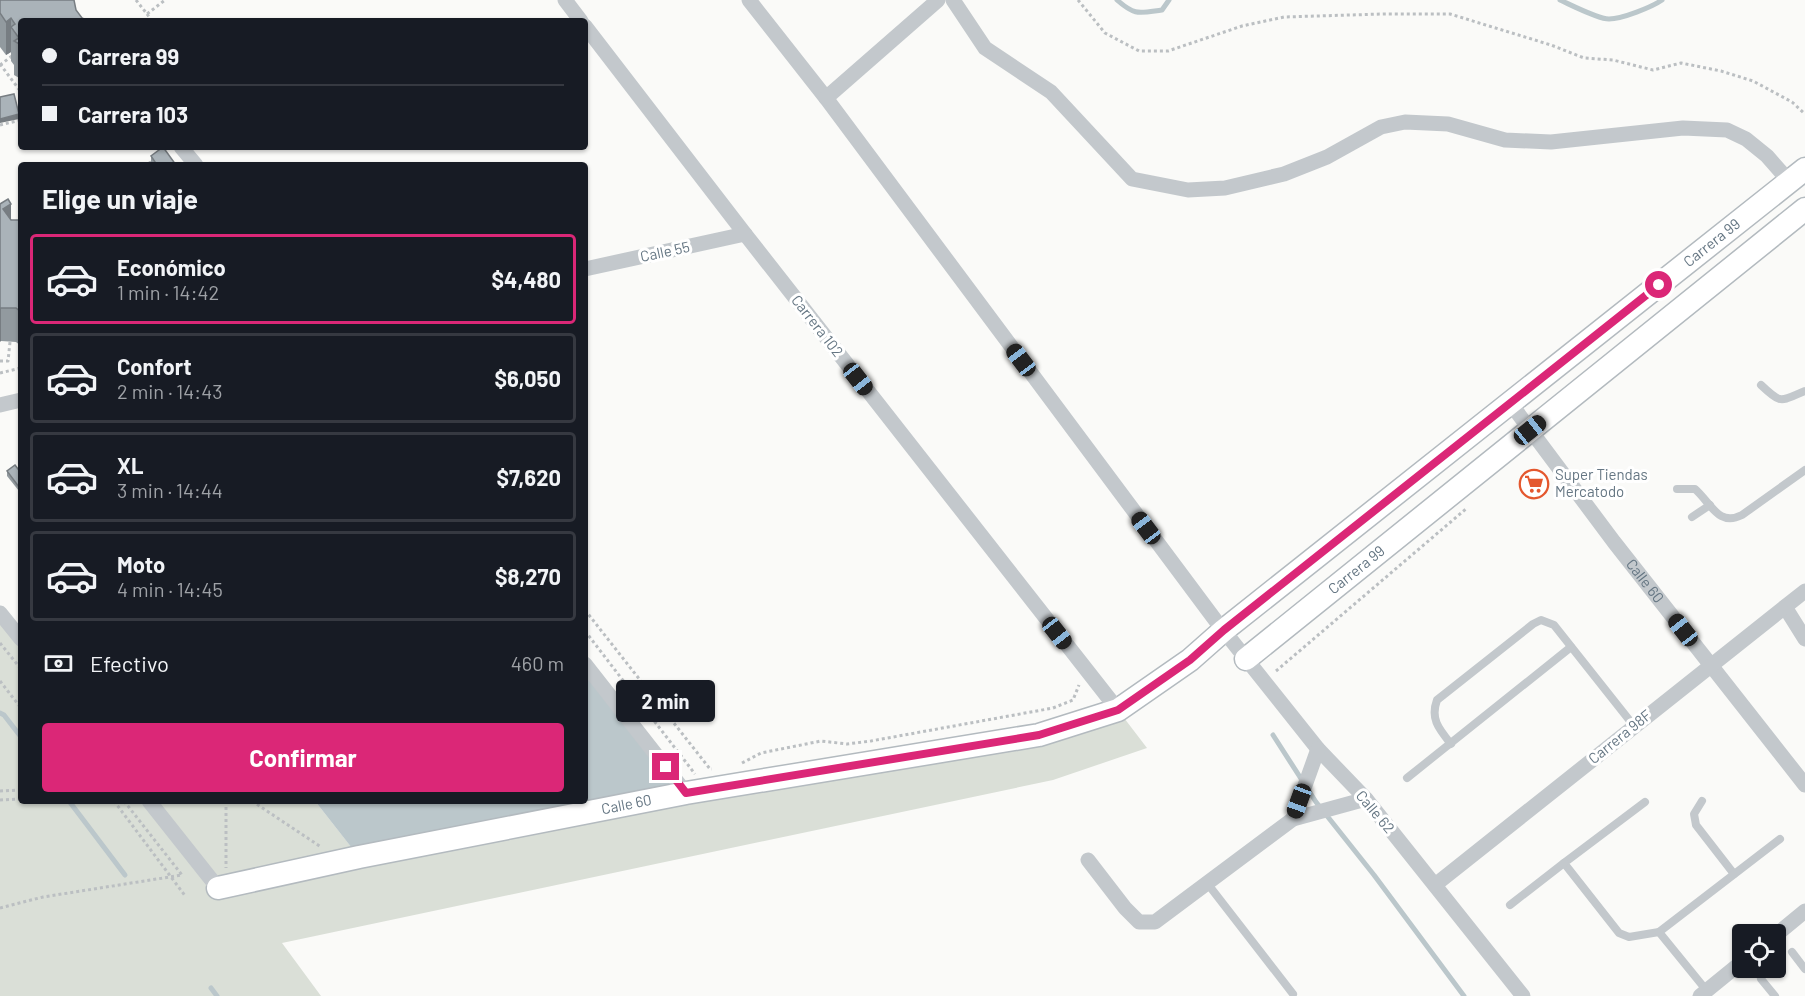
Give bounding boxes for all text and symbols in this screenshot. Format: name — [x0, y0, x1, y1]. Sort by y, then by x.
text: Carrera 99 — [78, 43, 179, 69]
text: Carrera 103 — [78, 101, 188, 127]
text: Elige un viaje — [42, 182, 198, 214]
street label: Carrera 99 — [1679, 214, 1743, 270]
street label: Calle 55 — [638, 237, 691, 265]
icon: car — [45, 252, 99, 306]
text: Económico — [117, 254, 226, 280]
text: $4,480 — [492, 266, 561, 292]
route start — [1645, 271, 1672, 298]
text: 1 min · 14:42 — [117, 280, 219, 304]
street label: Carrera 102 — [788, 291, 847, 360]
car — [1003, 340, 1039, 380]
icon: car — [45, 351, 99, 405]
text: Confort — [117, 353, 192, 379]
car — [840, 359, 876, 399]
text: $6,050 — [494, 365, 561, 391]
text: 2 min · 14:43 — [117, 379, 222, 403]
car — [1510, 412, 1550, 448]
icon: car — [45, 450, 99, 504]
text: XL — [117, 452, 143, 478]
text: $7,620 — [496, 464, 561, 490]
place label: Super Tiendas Mercatodo — [1555, 465, 1648, 500]
supermarket icon: Super Tiendas Mercatodo — [1518, 468, 1550, 500]
text: 3 min · 14:44 — [117, 478, 223, 502]
car — [1128, 508, 1164, 548]
street label: Carrera 99 — [1324, 541, 1388, 597]
icon: car — [45, 549, 99, 603]
text: Moto — [117, 551, 165, 577]
street label: Calle 60 — [1623, 555, 1668, 606]
text: $8,270 — [495, 563, 561, 589]
text: 4 min · 14:45 — [117, 577, 223, 601]
car — [1665, 610, 1701, 650]
car — [1039, 613, 1075, 653]
icon: cash — [42, 647, 75, 680]
text: Efectivo — [90, 650, 169, 676]
text: 460 m — [511, 651, 564, 675]
callout: 2 min — [616, 680, 716, 722]
text: 2 min — [642, 689, 689, 713]
street label: Carrera 98F — [1584, 705, 1655, 767]
button: Confirmar — [42, 723, 564, 792]
route end — [652, 753, 679, 780]
car — [1284, 781, 1314, 821]
street label: Calle 62 — [1353, 786, 1399, 836]
street label: Calle 60 — [600, 790, 653, 817]
map controls — [1732, 924, 1786, 978]
button: locate — [1732, 924, 1786, 978]

